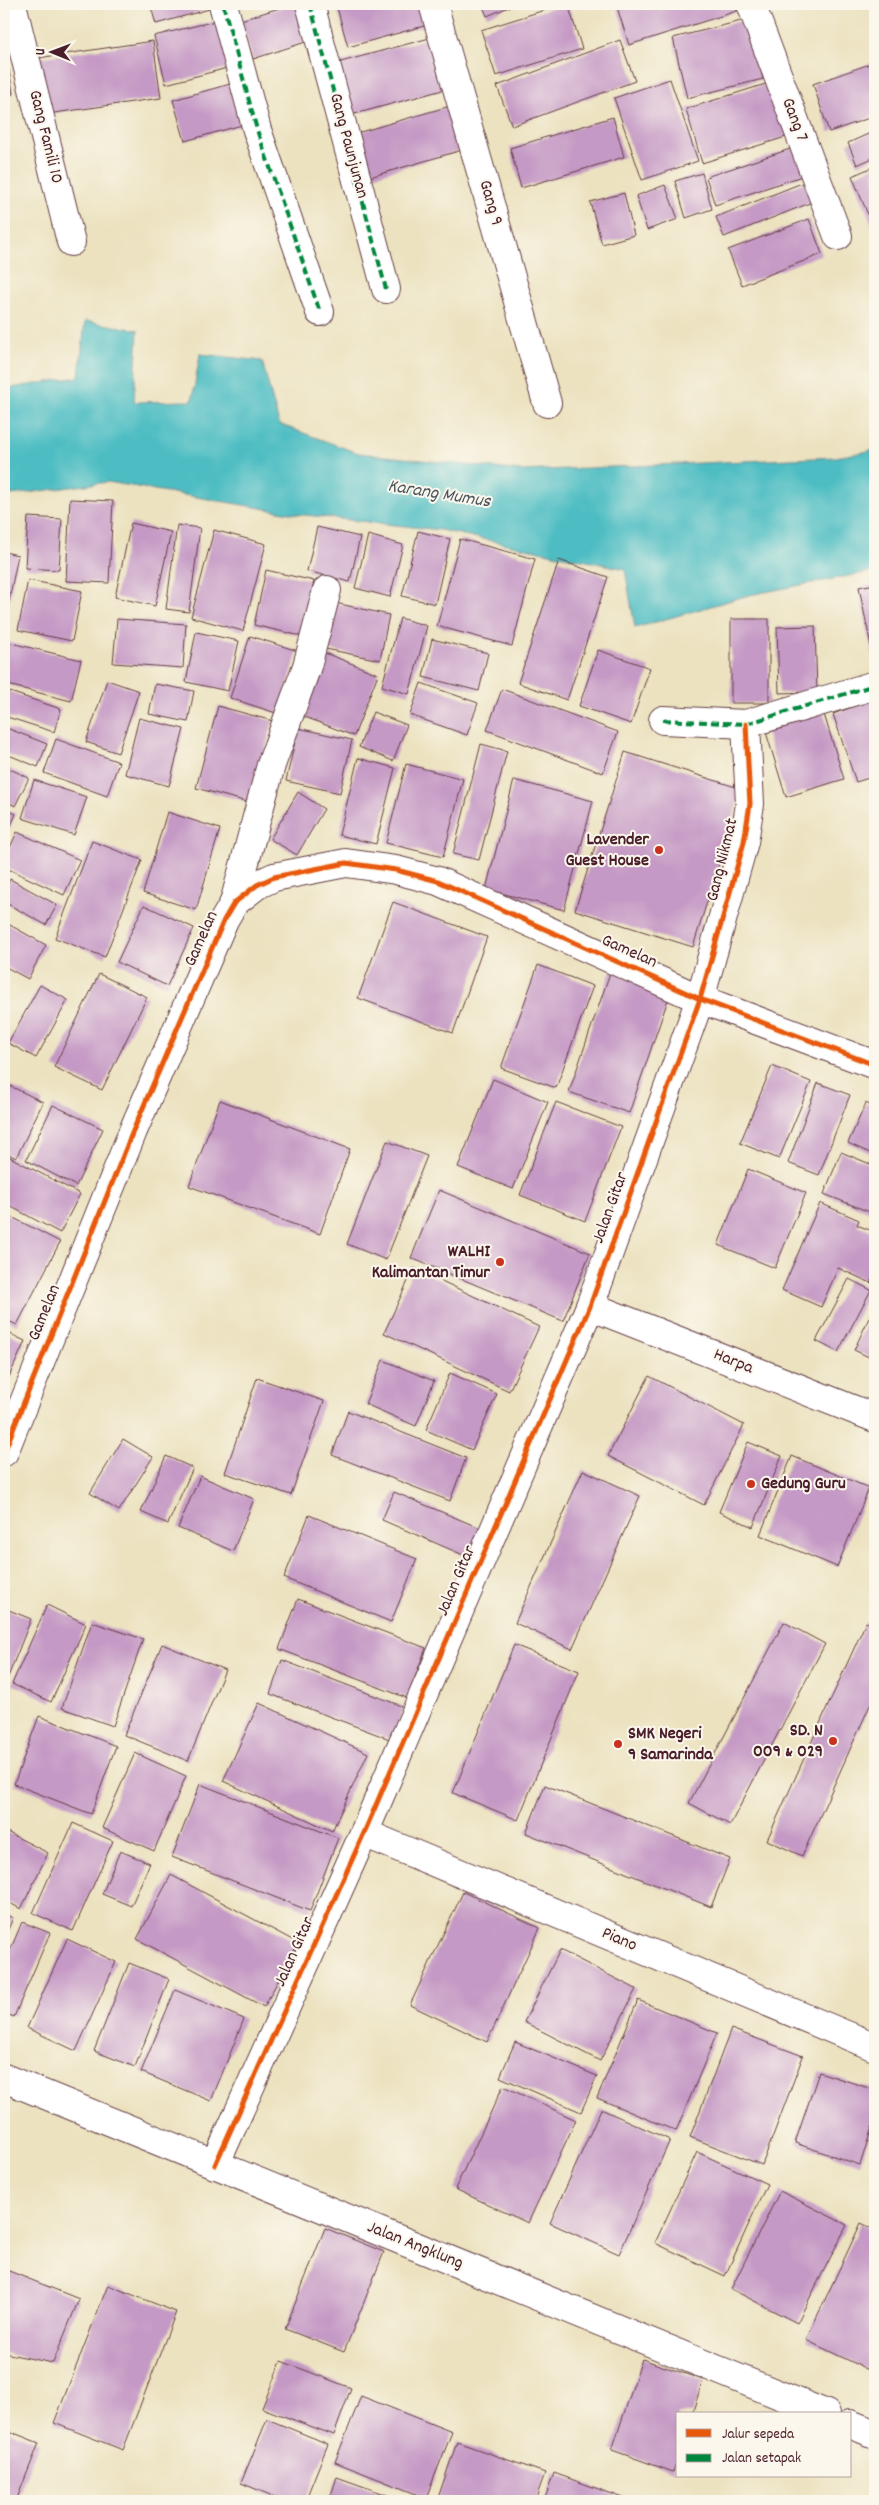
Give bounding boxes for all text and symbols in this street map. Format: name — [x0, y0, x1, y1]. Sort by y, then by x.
north arrow — [28, 28, 78, 78]
text: U — [31, 48, 51, 55]
street label: Gang Famili 10 — [21, 88, 69, 186]
street label: Gang Paunjunan — [322, 91, 374, 201]
street label: Gang 7 — [774, 95, 814, 145]
street label: Gang 9 — [472, 177, 508, 229]
water label: Karang Mumus — [386, 474, 493, 517]
street label: Gang Nikmat — [701, 815, 745, 904]
place label: Lavender Guest House — [565, 828, 649, 874]
marker: Lavender Guest House — [653, 844, 665, 856]
street label: Gamelan — [179, 907, 225, 971]
street label: Gamelan — [597, 929, 661, 975]
street label: Jalan Gitar — [587, 1169, 636, 1247]
place label: WALHI Kalimantan Timur — [372, 1240, 490, 1286]
marker: WALHI Kalimantan Timur — [494, 1256, 506, 1268]
street label: Gamelan — [22, 1281, 68, 1345]
street label: Harpa — [709, 1343, 757, 1381]
place label: Gedung Guru — [761, 1472, 846, 1497]
marker: Gedung Guru — [745, 1478, 757, 1490]
street label: Jalan Gitar — [431, 1542, 483, 1620]
place label: SD. N 009 & 029 — [753, 1719, 823, 1765]
place label: SMK Negeri 9 Samarinda — [628, 1722, 713, 1768]
marker: SD. N 009 & 029 — [827, 1735, 839, 1747]
marker: SMK Negeri 9 Samarinda — [612, 1738, 624, 1750]
street label: Jalan Gitar — [268, 1913, 322, 1991]
street label: Piano — [597, 1921, 641, 1959]
street label: Jalan Angklung — [363, 2215, 467, 2277]
legend — [676, 2412, 852, 2478]
text: Jalur sepeda — [722, 2424, 795, 2446]
text: Jalan setapak — [722, 2448, 801, 2470]

